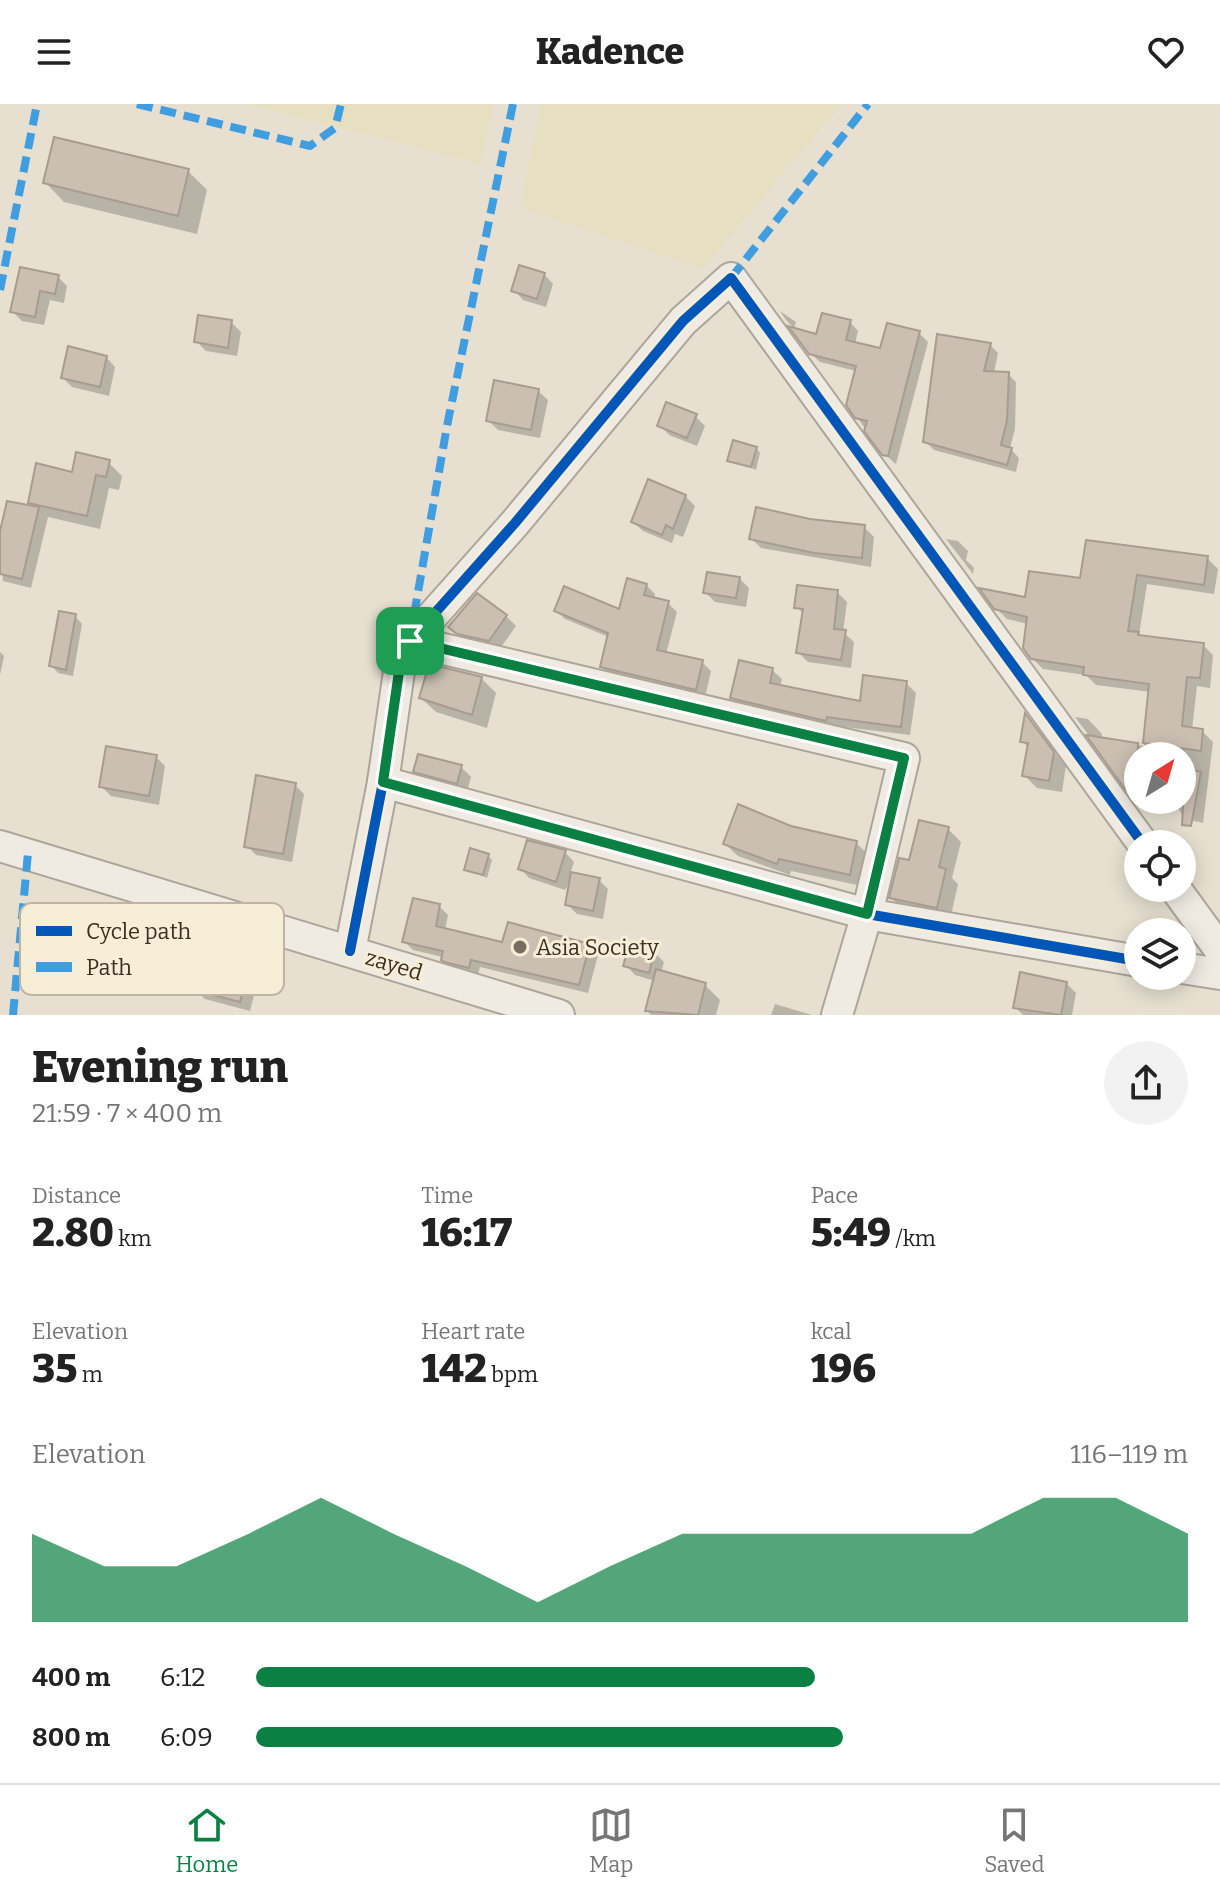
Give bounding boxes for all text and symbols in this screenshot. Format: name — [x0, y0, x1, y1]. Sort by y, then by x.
icon: menu — [32, 30, 76, 74]
text: Kadence — [536, 30, 684, 74]
icon: heart — [1144, 30, 1188, 74]
pin — [376, 607, 444, 675]
icon: arrive — [388, 619, 432, 663]
north arrow — [1124, 742, 1196, 814]
map controls — [1124, 742, 1196, 990]
button: locate — [1124, 830, 1196, 902]
legend — [20, 903, 284, 995]
text: Cycle path — [86, 918, 191, 945]
button: layers — [1124, 918, 1196, 990]
place label: Asia Society — [536, 934, 659, 961]
marker: Asia Society — [511, 938, 529, 956]
street label: zayed — [362, 944, 426, 986]
text: Path — [86, 954, 132, 981]
text: Evening run — [32, 1041, 288, 1094]
button: share — [1104, 1041, 1188, 1125]
text: 21:59 · 7 × 400 m — [32, 1098, 222, 1129]
text: Distance — [32, 1182, 121, 1209]
text: Time — [421, 1182, 473, 1209]
text: Pace — [811, 1182, 858, 1209]
text: 2.80 — [32, 1209, 114, 1257]
text: 16:17 — [421, 1209, 512, 1257]
text: 5:49 — [811, 1209, 891, 1257]
text: km — [114, 1225, 151, 1252]
text: /km — [891, 1225, 936, 1252]
text: Elevation — [32, 1318, 128, 1345]
text: Heart rate — [421, 1318, 525, 1345]
text: kcal — [811, 1318, 852, 1345]
text: 35 — [32, 1345, 77, 1393]
text: 142 — [421, 1345, 487, 1393]
text: 196 — [811, 1345, 876, 1393]
text: m — [77, 1361, 103, 1388]
text: bpm — [487, 1361, 538, 1388]
text: Elevation — [32, 1439, 145, 1470]
text: 116–119 m — [1070, 1439, 1188, 1470]
text: 400 m — [32, 1662, 110, 1693]
text: 6:12 — [160, 1662, 205, 1693]
text: 800 m — [32, 1722, 110, 1753]
text: 6:09 — [160, 1722, 213, 1753]
tab: Home — [175, 1803, 238, 1878]
tab: Map — [589, 1803, 633, 1878]
tab: Saved — [984, 1803, 1045, 1878]

